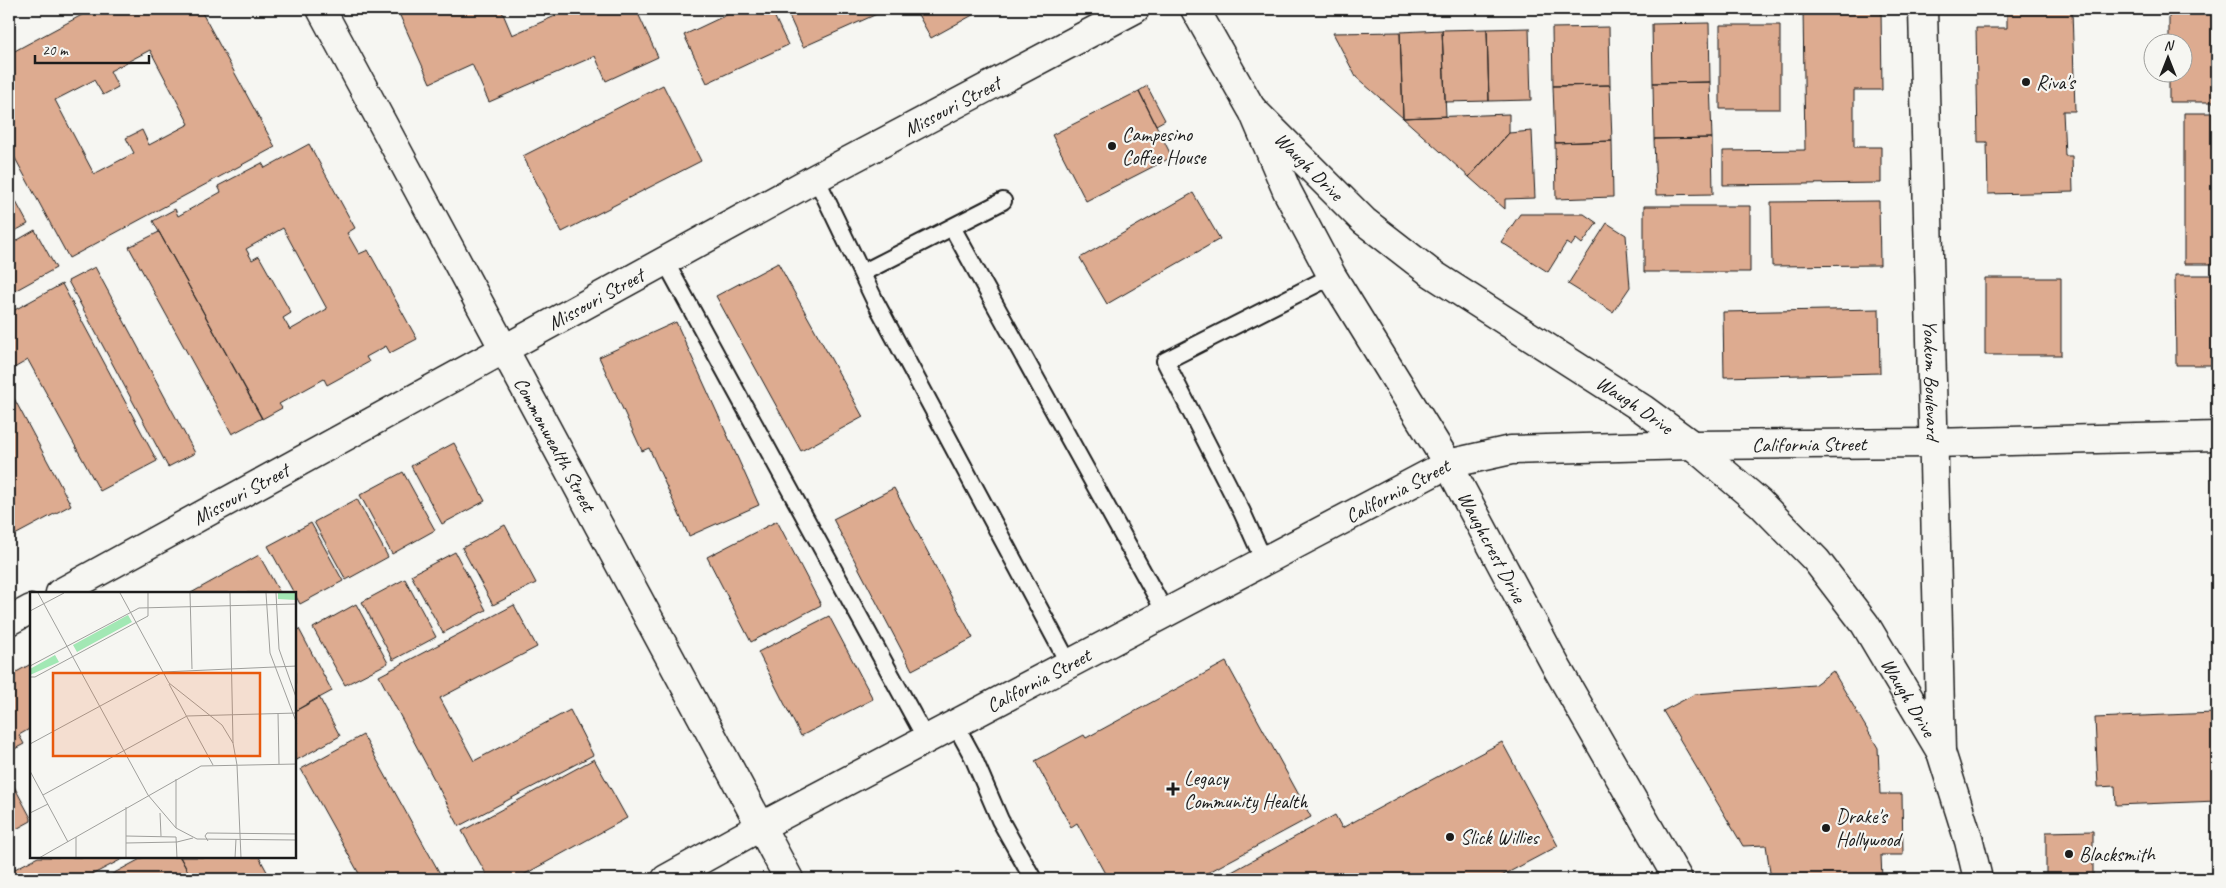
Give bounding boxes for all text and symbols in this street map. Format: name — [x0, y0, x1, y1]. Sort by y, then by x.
scale bar — [35, 32, 149, 64]
north arrow — [2144, 32, 2194, 82]
text: N — [2164, 37, 2175, 54]
text: 20 m — [42, 41, 69, 60]
street label: Missouri Street — [899, 69, 1007, 142]
place label: Riva's — [2036, 70, 2077, 95]
marker: Riva's — [2020, 76, 2032, 88]
place label: Campesino Coffee House — [1122, 122, 1207, 170]
street label: Waugh Drive — [1269, 126, 1350, 207]
marker: Campesino Coffee House — [1106, 140, 1118, 152]
street label: Missouri Street — [543, 261, 651, 335]
street label: Yoakum Boulevard — [1918, 319, 1946, 444]
street label: Waugh Drive — [1592, 370, 1679, 440]
street label: Commonwealth Street — [509, 373, 602, 518]
street label: California Street — [1752, 431, 1869, 457]
street label: California Street — [1341, 452, 1456, 528]
street label: Missouri Street — [188, 456, 296, 530]
street label: Waughcrest Drive — [1452, 487, 1533, 608]
inset map — [30, 592, 296, 858]
street label: California Street — [982, 641, 1097, 718]
street label: Waugh Drive — [1875, 653, 1942, 742]
place label: Legacy Community Health — [1184, 766, 1308, 814]
marker: Legacy Community Health — [1166, 782, 1180, 796]
place label: Drake's Hollywood — [1836, 804, 1903, 852]
marker: Drake's Hollywood — [1820, 822, 1832, 834]
place label: Slick Willies — [1460, 825, 1541, 850]
marker: Slick Willies — [1444, 831, 1456, 843]
place label: Blacksmith — [2079, 842, 2156, 867]
marker: Blacksmith — [2063, 848, 2075, 860]

